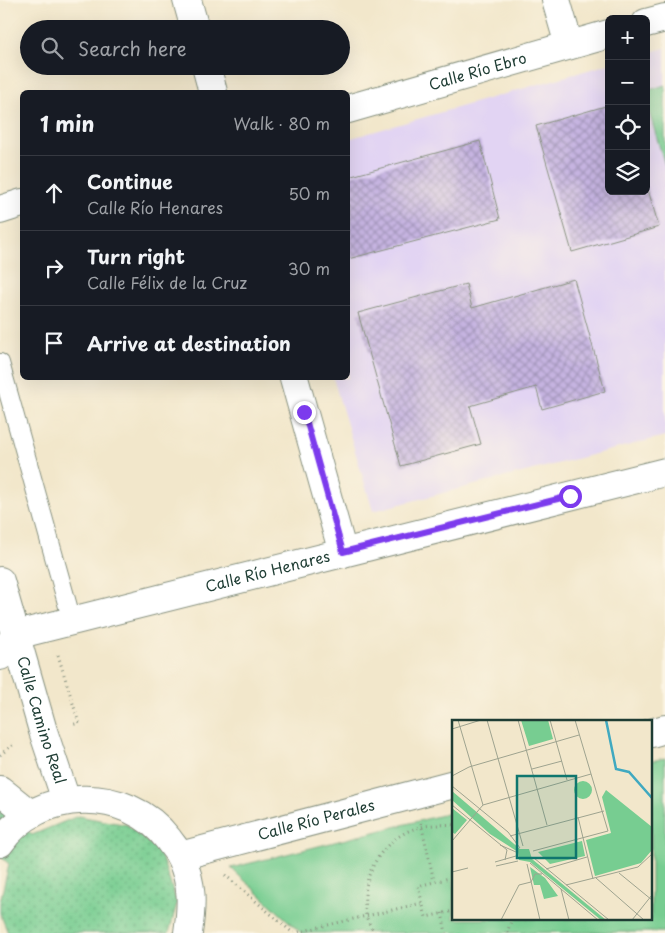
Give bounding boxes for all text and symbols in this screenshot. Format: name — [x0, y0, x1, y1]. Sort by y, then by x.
map controls — [605, 15, 650, 195]
button: + — [605, 15, 650, 60]
search box — [20, 20, 350, 75]
icon: search — [38, 34, 66, 62]
text: Search here — [78, 34, 187, 62]
street label: Calle Río Ebro — [426, 45, 529, 95]
button: − — [605, 60, 650, 105]
button: locate — [605, 105, 650, 150]
text: 1 min — [40, 107, 94, 139]
text: Walk · 80 m — [233, 111, 330, 135]
button: layers — [605, 150, 650, 195]
text: Continue — [87, 167, 173, 195]
icon: ahead — [40, 179, 68, 207]
text: 50 m — [289, 181, 330, 205]
text: Calle Río Henares — [87, 195, 223, 219]
text: Turn right — [87, 242, 185, 270]
icon: right — [40, 254, 68, 282]
text: 30 m — [288, 256, 330, 280]
text: Calle Félix de la Cruz — [87, 270, 247, 294]
icon: arrive — [40, 329, 68, 357]
text: Arrive at destination — [87, 329, 291, 357]
route end — [293, 401, 316, 424]
route start — [559, 485, 582, 508]
street label: Calle Río Henares — [203, 544, 332, 597]
street label: Calle Camino Real — [12, 653, 73, 787]
inset map — [452, 720, 652, 920]
street label: Calle Río Perales — [255, 792, 377, 845]

